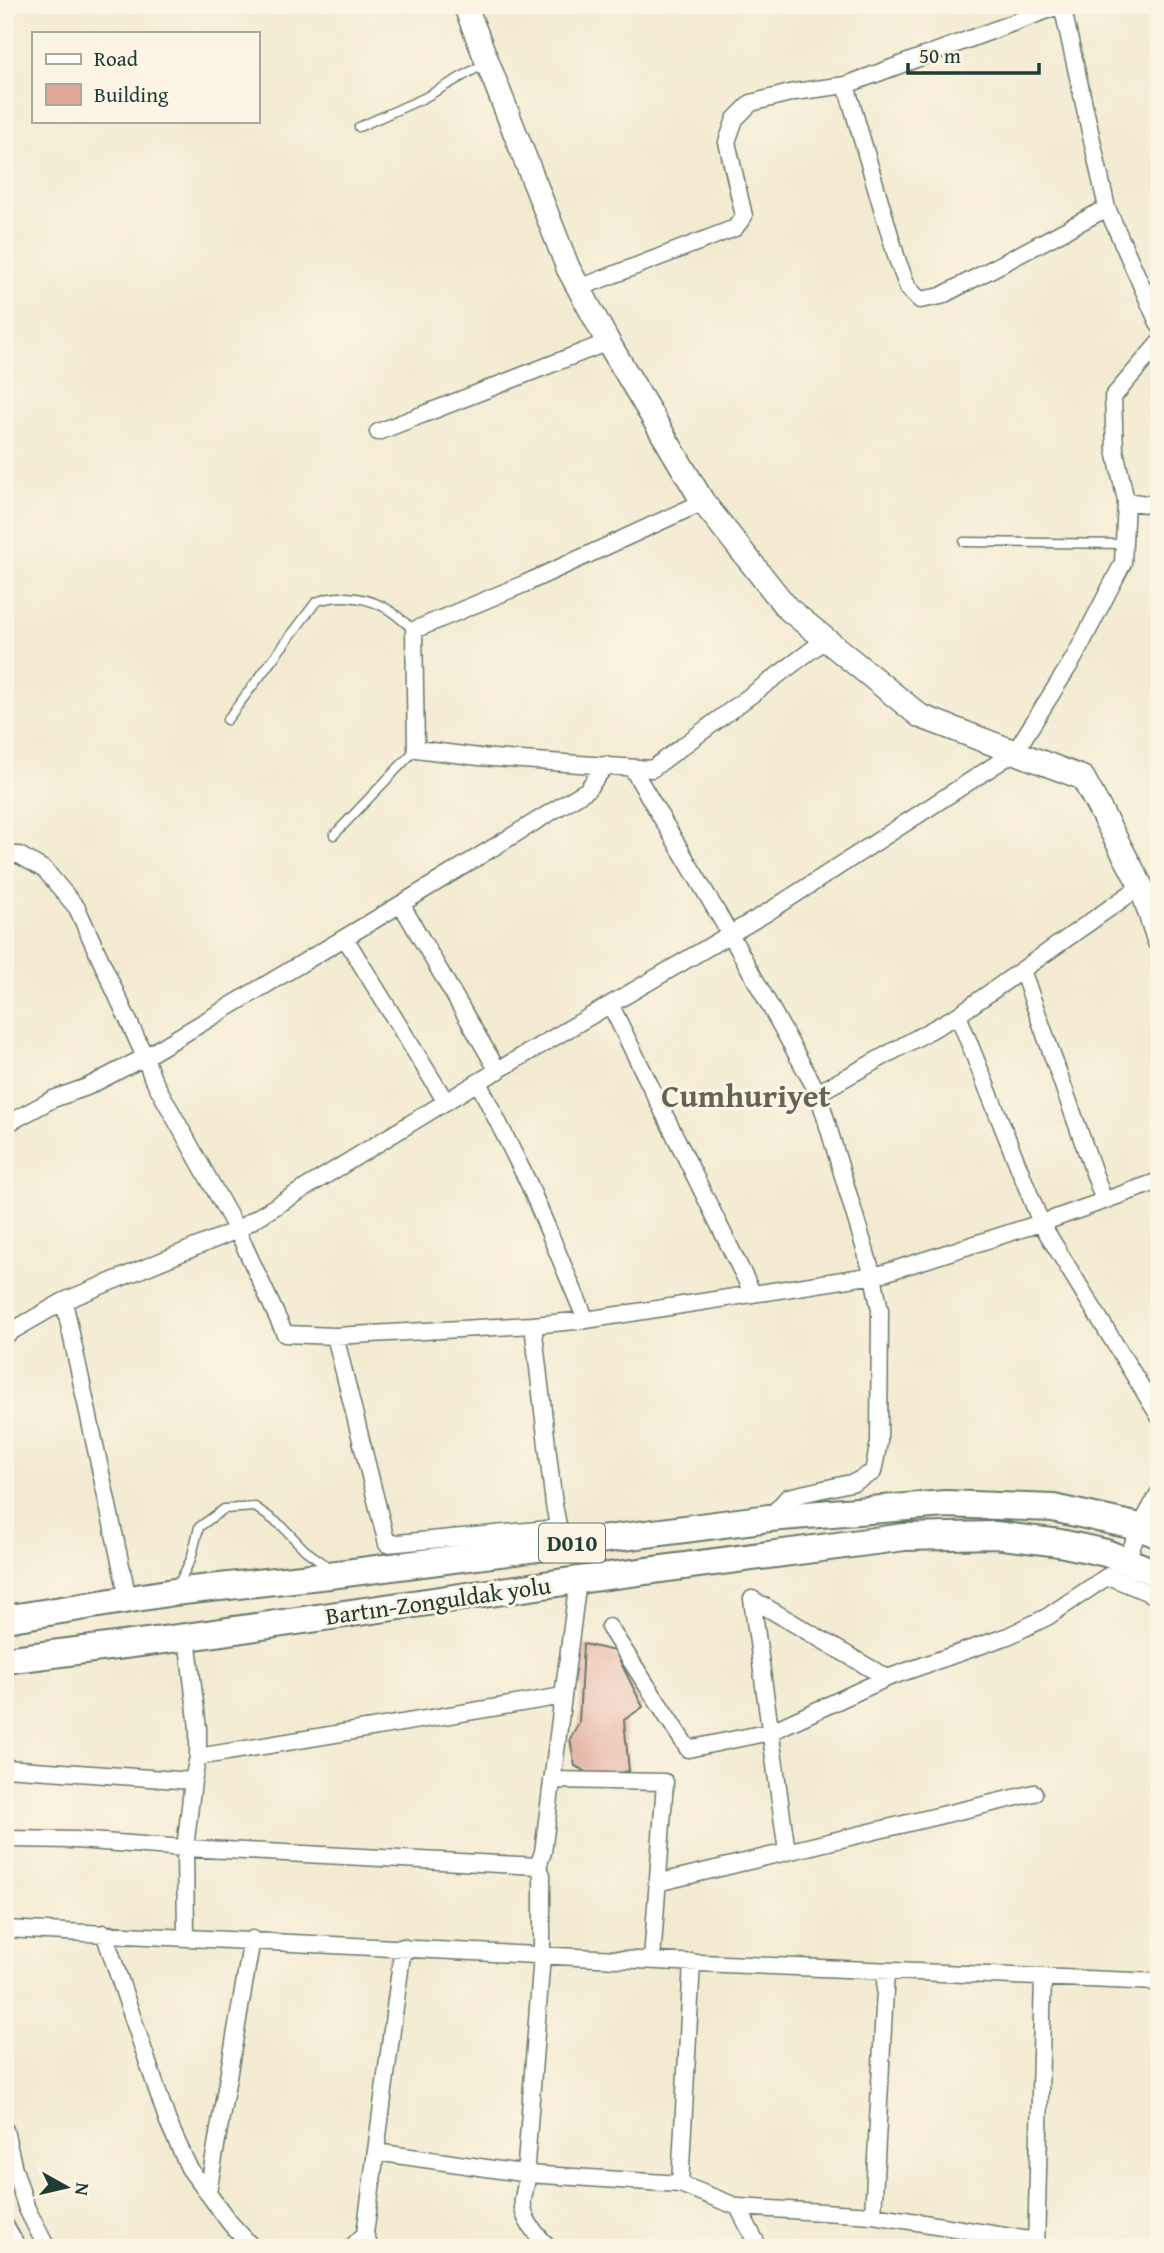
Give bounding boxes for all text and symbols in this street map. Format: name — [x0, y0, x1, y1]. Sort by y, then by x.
legend — [32, 32, 259, 122]
scale bar — [908, 32, 1040, 76]
text: 50 m — [919, 40, 961, 71]
text: Road — [94, 43, 139, 74]
text: Building — [94, 79, 169, 110]
district label: Cumhuriyet — [661, 1072, 831, 1119]
road number: D010 — [539, 1524, 605, 1562]
street label: Bartın-Zonguldak yolu — [323, 1567, 553, 1634]
north arrow — [32, 2152, 102, 2222]
text: N — [68, 2181, 98, 2198]

